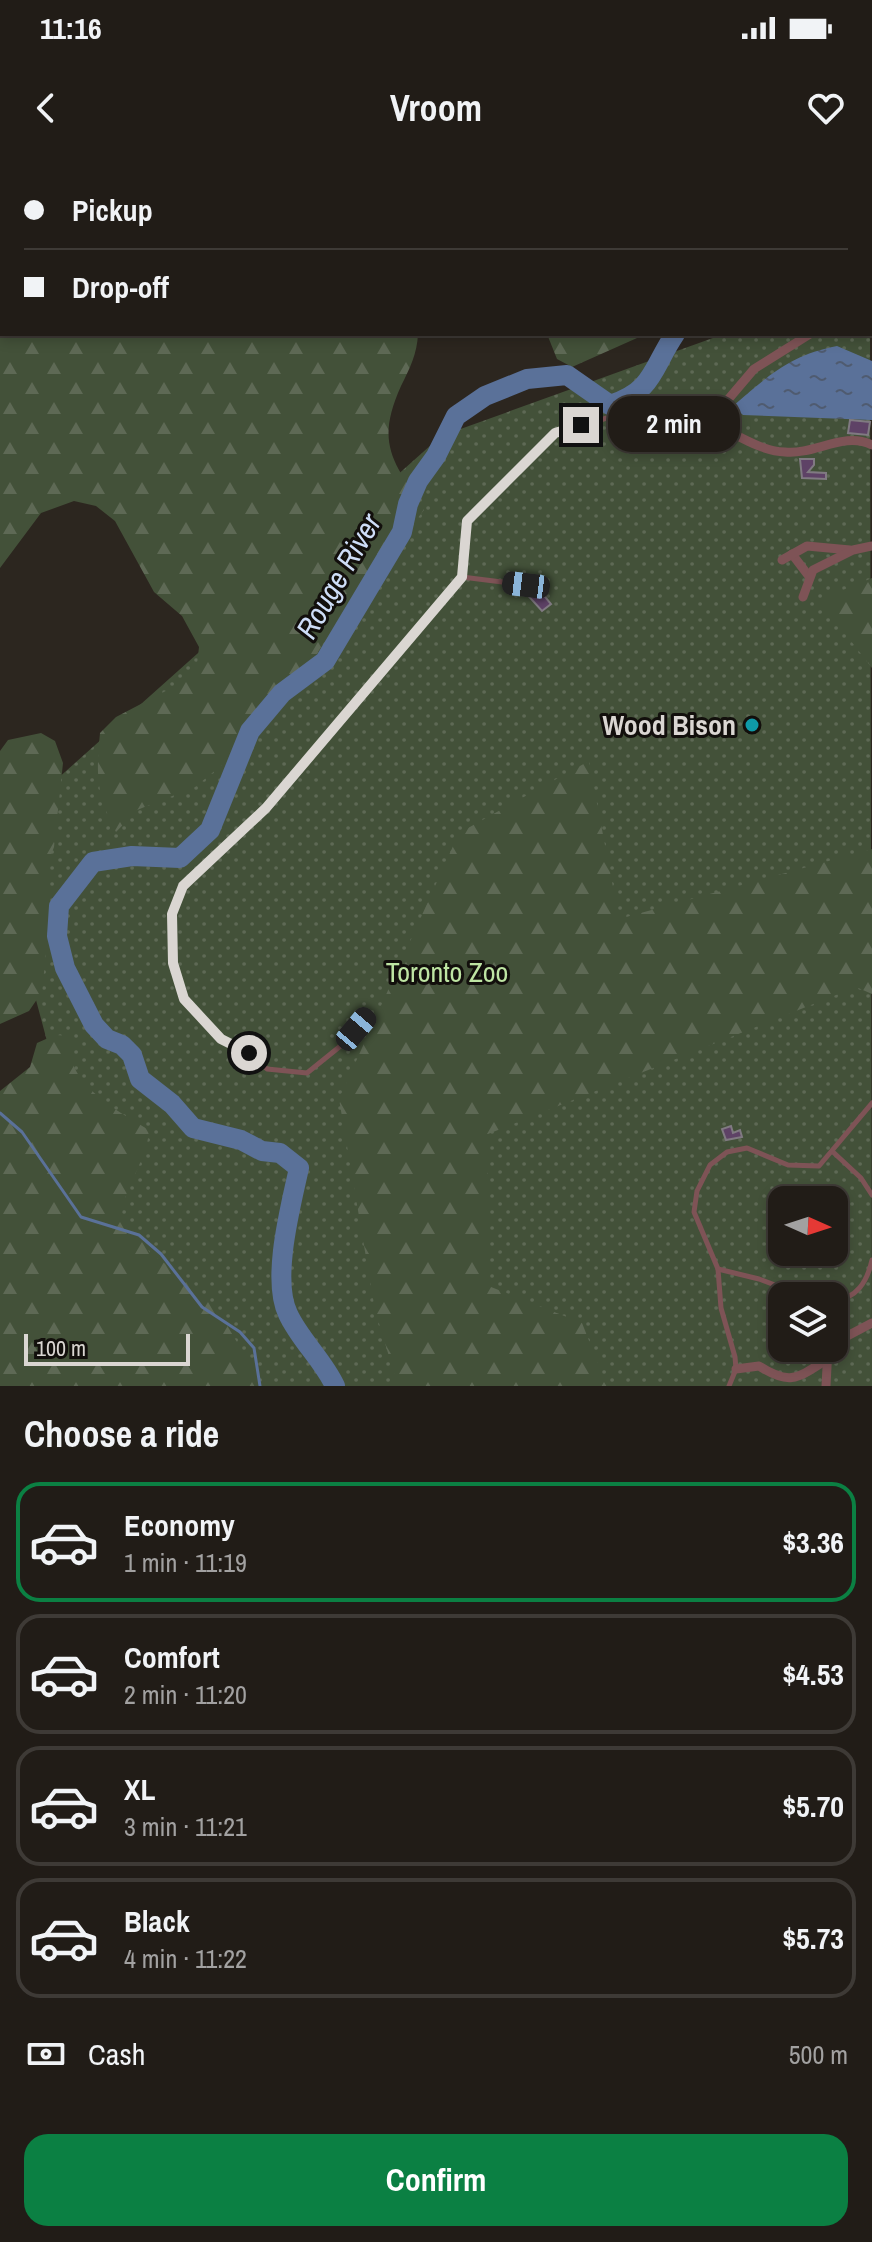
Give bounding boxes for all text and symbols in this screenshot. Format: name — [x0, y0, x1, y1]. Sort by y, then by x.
text: 11:16 — [40, 8, 102, 48]
text: Vroom — [390, 84, 482, 132]
icon: back — [24, 86, 68, 130]
icon: heart — [804, 86, 848, 130]
text: Pickup — [72, 190, 153, 230]
text: Drop-off — [72, 267, 169, 307]
callout: 2 min — [609, 397, 741, 453]
text: 2 min — [646, 406, 702, 441]
route end — [563, 407, 599, 443]
water label: Rouge River — [286, 506, 390, 646]
car — [501, 570, 551, 600]
place label: Wood Bison — [602, 706, 736, 744]
marker: Wood Bison — [743, 716, 761, 734]
park label: Toronto Zoo — [386, 953, 508, 991]
car — [331, 1003, 381, 1055]
route start — [231, 1035, 267, 1071]
north arrow — [768, 1186, 848, 1266]
map controls — [768, 1186, 848, 1362]
button: layers — [768, 1282, 848, 1362]
scale bar — [24, 1330, 190, 1366]
text: 100 m — [36, 1333, 86, 1363]
text: Choose a ride — [24, 1410, 219, 1458]
text: Economy — [124, 1505, 235, 1545]
icon: car — [28, 1506, 100, 1578]
text: $3.36 — [782, 1522, 844, 1562]
text: 1 min · 11:19 — [124, 1545, 247, 1580]
text: Comfort — [124, 1637, 220, 1677]
icon: car — [28, 1638, 100, 1710]
text: $4.53 — [782, 1654, 844, 1694]
text: 2 min · 11:20 — [124, 1677, 247, 1712]
text: XL — [124, 1769, 155, 1809]
icon: car — [28, 1770, 100, 1842]
text: $5.70 — [782, 1786, 844, 1826]
text: 3 min · 11:21 — [124, 1809, 247, 1844]
text: Black — [124, 1901, 190, 1941]
icon: car — [28, 1902, 100, 1974]
text: $5.73 — [782, 1918, 844, 1958]
text: 4 min · 11:22 — [124, 1941, 247, 1976]
icon: cash — [24, 2032, 68, 2076]
text: Cash — [88, 2034, 145, 2074]
text: 500 m — [789, 2037, 848, 2072]
button: Confirm — [24, 2134, 848, 2226]

